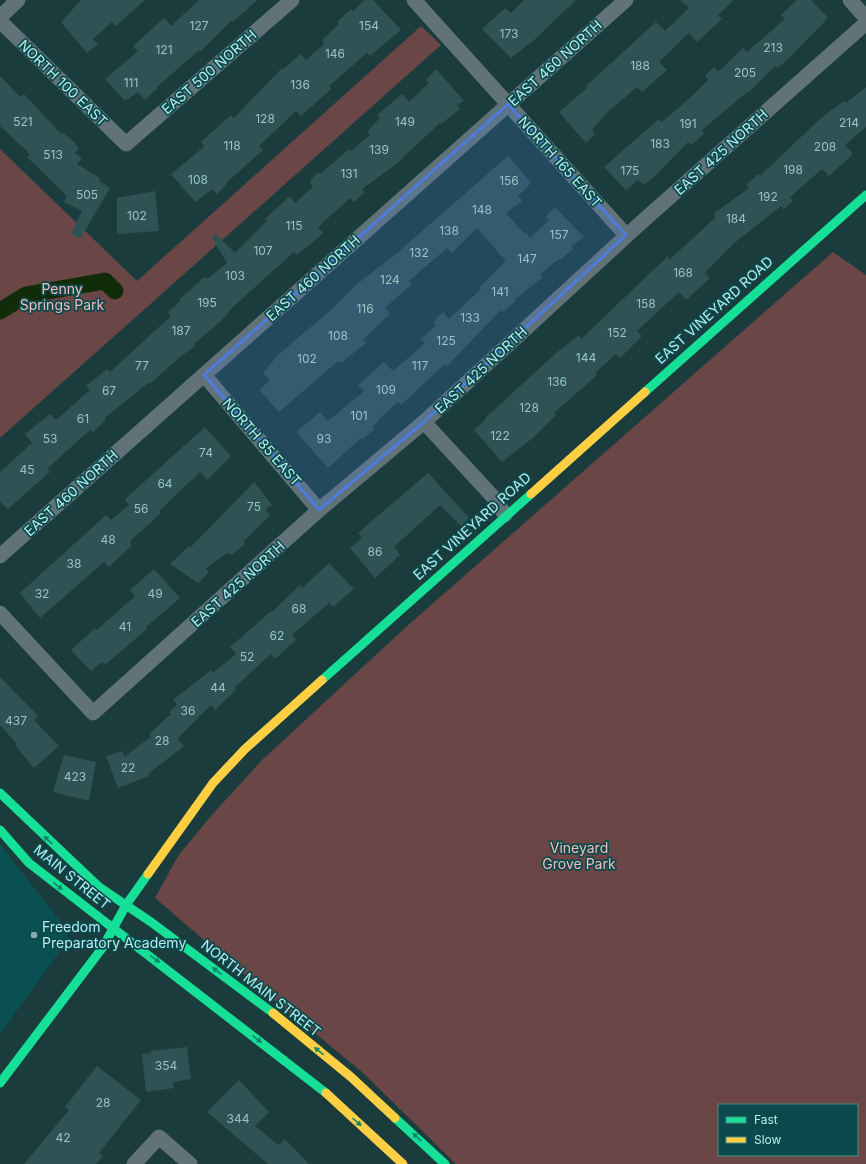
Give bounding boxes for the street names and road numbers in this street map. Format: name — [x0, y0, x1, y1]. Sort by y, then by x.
street label: EAST 460 NORTH — [504, 16, 605, 109]
street label: EAST 500 NORTH — [158, 26, 259, 117]
street label: NORTH 100 EAST — [15, 36, 111, 129]
street label: EAST 425 NORTH — [670, 105, 771, 198]
street label: NORTH 165 EAST — [515, 113, 606, 211]
street label: EAST 460 NORTH — [262, 231, 363, 324]
street label: EAST VINEYARD ROAD — [651, 252, 776, 367]
street label: EAST 425 NORTH — [431, 323, 530, 417]
street label: NORTH 85 EAST — [220, 394, 305, 489]
street label: EAST 460 NORTH — [20, 446, 121, 539]
street label: EAST VINEYARD ROAD — [409, 468, 534, 583]
street label: EAST 425 NORTH — [187, 537, 288, 630]
street label: MAIN STREET — [31, 841, 114, 913]
street label: NORTH MAIN STREET — [198, 936, 324, 1040]

